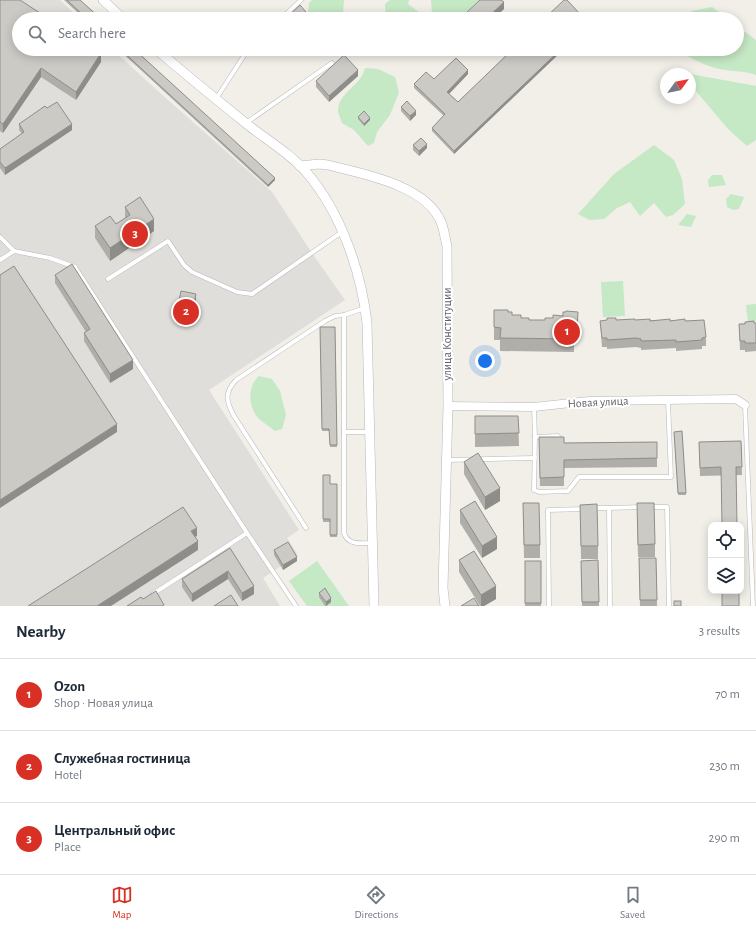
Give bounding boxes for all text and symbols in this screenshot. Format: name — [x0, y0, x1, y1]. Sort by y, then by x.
search box — [12, 12, 744, 56]
icon: search — [26, 23, 48, 45]
text: Search here — [58, 26, 126, 41]
north arrow — [660, 68, 696, 104]
pin: 3 — [122, 219, 148, 249]
street label: улица Конституции — [441, 287, 454, 382]
pin: 2 — [173, 297, 199, 327]
pin: 1 — [554, 317, 580, 347]
your location — [475, 351, 495, 371]
street label: Новая улица — [567, 394, 629, 411]
map controls — [708, 522, 744, 594]
button: locate — [708, 522, 744, 558]
button: layers — [708, 558, 744, 594]
text: Nearby — [16, 623, 66, 640]
text: 3 results — [699, 625, 740, 638]
text: Ozon — [54, 679, 85, 694]
text: 1 — [27, 688, 31, 701]
text: 70 m — [715, 688, 740, 701]
text: Shop · Новая улица — [54, 697, 153, 710]
text: Служебная гостиница — [54, 751, 191, 766]
text: 2 — [26, 760, 32, 773]
text: 230 m — [709, 760, 740, 773]
text: Hotel — [54, 769, 82, 782]
text: Центральный офис — [54, 823, 175, 838]
text: 3 — [26, 832, 32, 845]
text: 290 m — [709, 832, 740, 845]
text: Place — [54, 841, 81, 854]
tab: Map — [111, 884, 133, 921]
tab: Directions — [354, 884, 398, 921]
tab: Saved — [620, 884, 645, 921]

